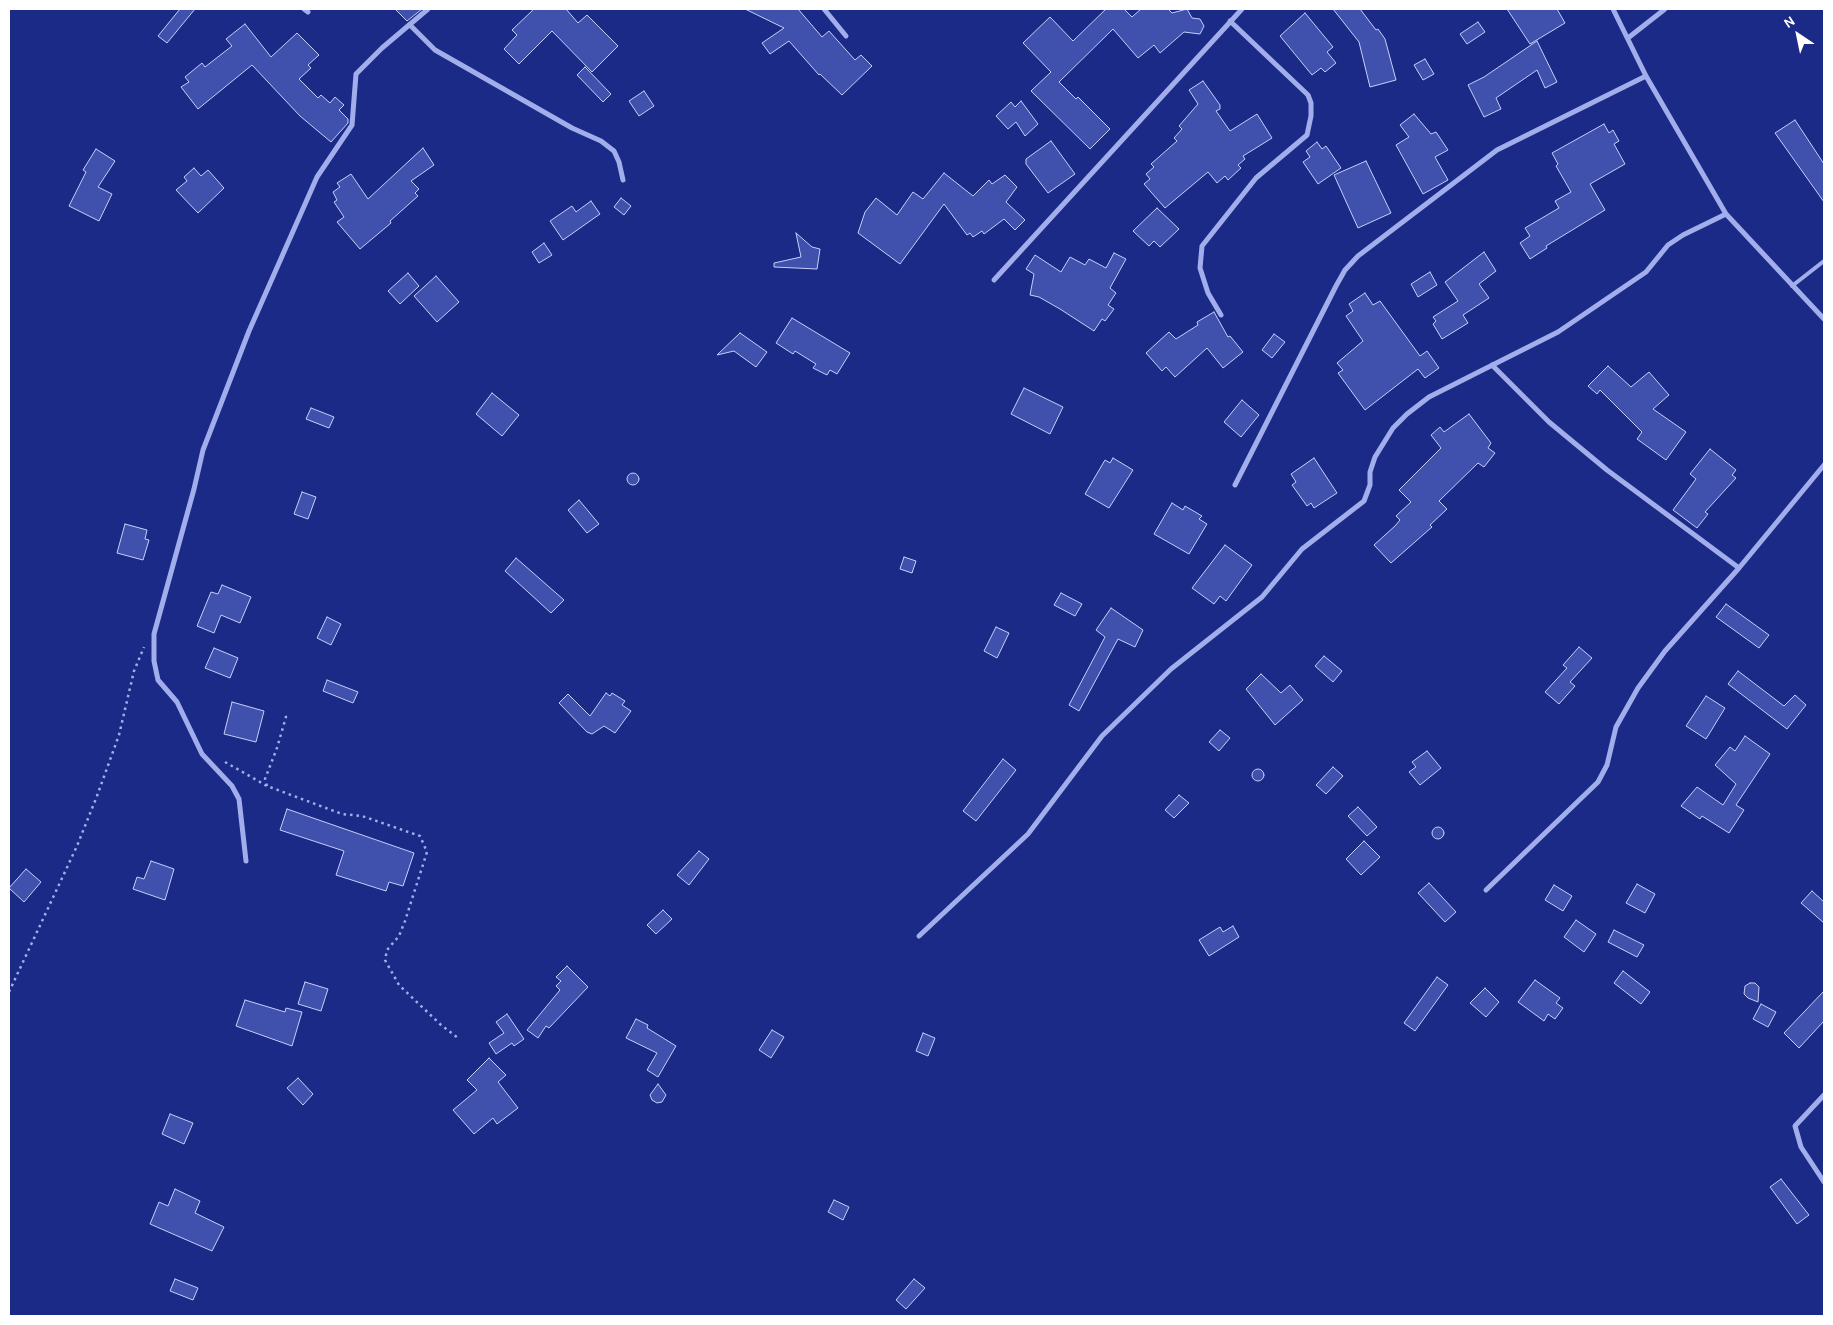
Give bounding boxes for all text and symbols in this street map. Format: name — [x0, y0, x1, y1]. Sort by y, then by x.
north arrow — [1773, 10, 1823, 60]
text: N — [1780, 12, 1798, 32]

